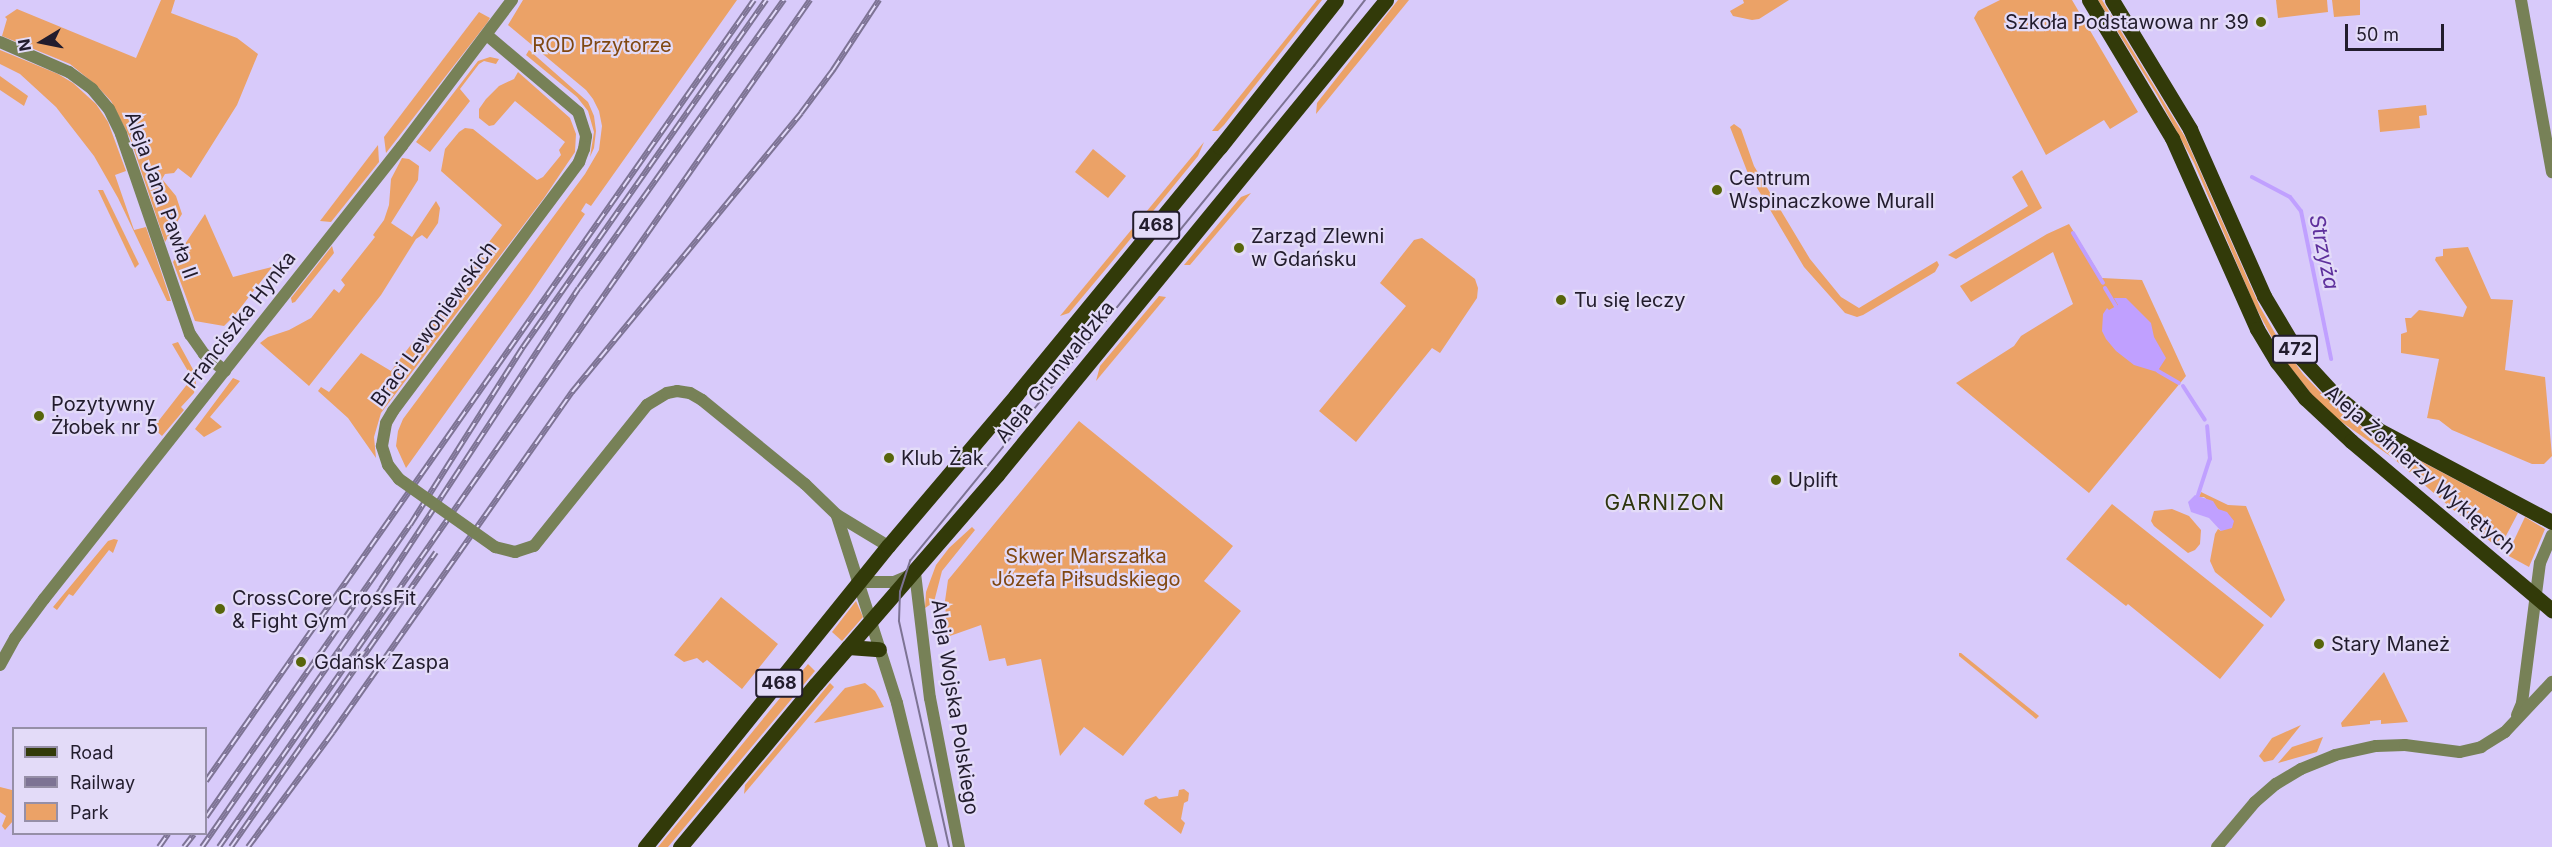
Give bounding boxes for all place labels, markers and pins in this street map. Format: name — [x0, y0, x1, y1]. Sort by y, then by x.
place label: Szkoła Podstawowa nr 39 — [2005, 10, 2249, 34]
marker: Szkoła Podstawowa nr 39 — [2254, 15, 2268, 29]
place label: Centrum Wspinaczkowe Murall — [1729, 166, 1935, 213]
marker: Centrum Wspinaczkowe Murall — [1710, 183, 1724, 197]
place label: Zarząd Zlewni w Gdańsku — [1251, 225, 1384, 272]
marker: Zarząd Zlewni w Gdańsku — [1232, 241, 1246, 255]
place label: Tu się leczy — [1574, 288, 1685, 312]
marker: Tu się leczy — [1552, 291, 1570, 309]
place label: Pozytywny Żłobek nr 5 — [51, 392, 158, 439]
marker: Pozytywny Żłobek nr 5 — [32, 409, 46, 423]
place label: Klub Żak — [901, 446, 984, 470]
marker: Klub Żak — [882, 451, 896, 465]
place label: Uplift — [1788, 468, 1838, 492]
marker: Uplift — [1769, 473, 1783, 487]
place label: CrossCore CrossFit & Fight Gym — [232, 586, 416, 633]
marker: CrossCore CrossFit & Fight Gym — [213, 602, 227, 616]
place label: Stary Maneż — [2331, 632, 2450, 656]
marker: Stary Maneż — [2312, 637, 2326, 651]
place label: Gdańsk Zaspa — [314, 650, 449, 674]
marker: Gdańsk Zaspa — [292, 653, 310, 671]

